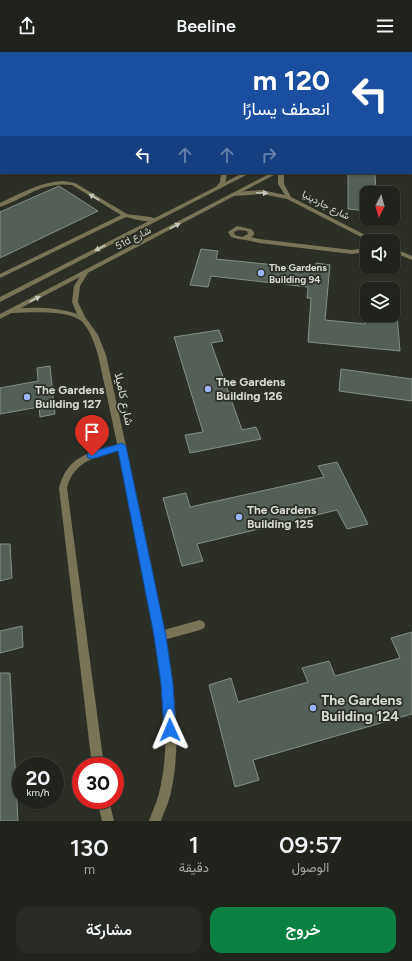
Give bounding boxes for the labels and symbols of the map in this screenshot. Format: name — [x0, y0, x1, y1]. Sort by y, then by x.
north arrow — [360, 186, 400, 226]
street label: شارع جاردينيا — [300, 187, 352, 223]
one-way arrow — [256, 189, 268, 196]
one-way arrow — [88, 193, 100, 200]
street label: 51d شارع — [113, 223, 153, 252]
one-way arrow — [169, 223, 181, 229]
one-way arrow — [94, 245, 106, 252]
place label: The Gardens Building 94 — [269, 261, 327, 286]
marker: The Gardens Building 94 — [256, 268, 266, 278]
one-way arrow — [29, 296, 40, 302]
street label: شارع كاميلا — [110, 371, 136, 427]
place label: The Gardens Building 126 — [216, 375, 286, 403]
place label: The Gardens Building 127 — [35, 383, 105, 411]
marker: The Gardens Building 126 — [203, 384, 213, 394]
marker: The Gardens Building 127 — [22, 392, 32, 402]
pin — [75, 415, 109, 456]
place label: The Gardens Building 125 — [247, 503, 317, 531]
marker: The Gardens Building 125 — [234, 512, 244, 522]
place label: The Gardens Building 124 — [321, 692, 402, 725]
marker: The Gardens Building 124 — [308, 703, 318, 713]
position arrow — [149, 709, 191, 751]
speed limit sign: 30 — [72, 757, 124, 809]

